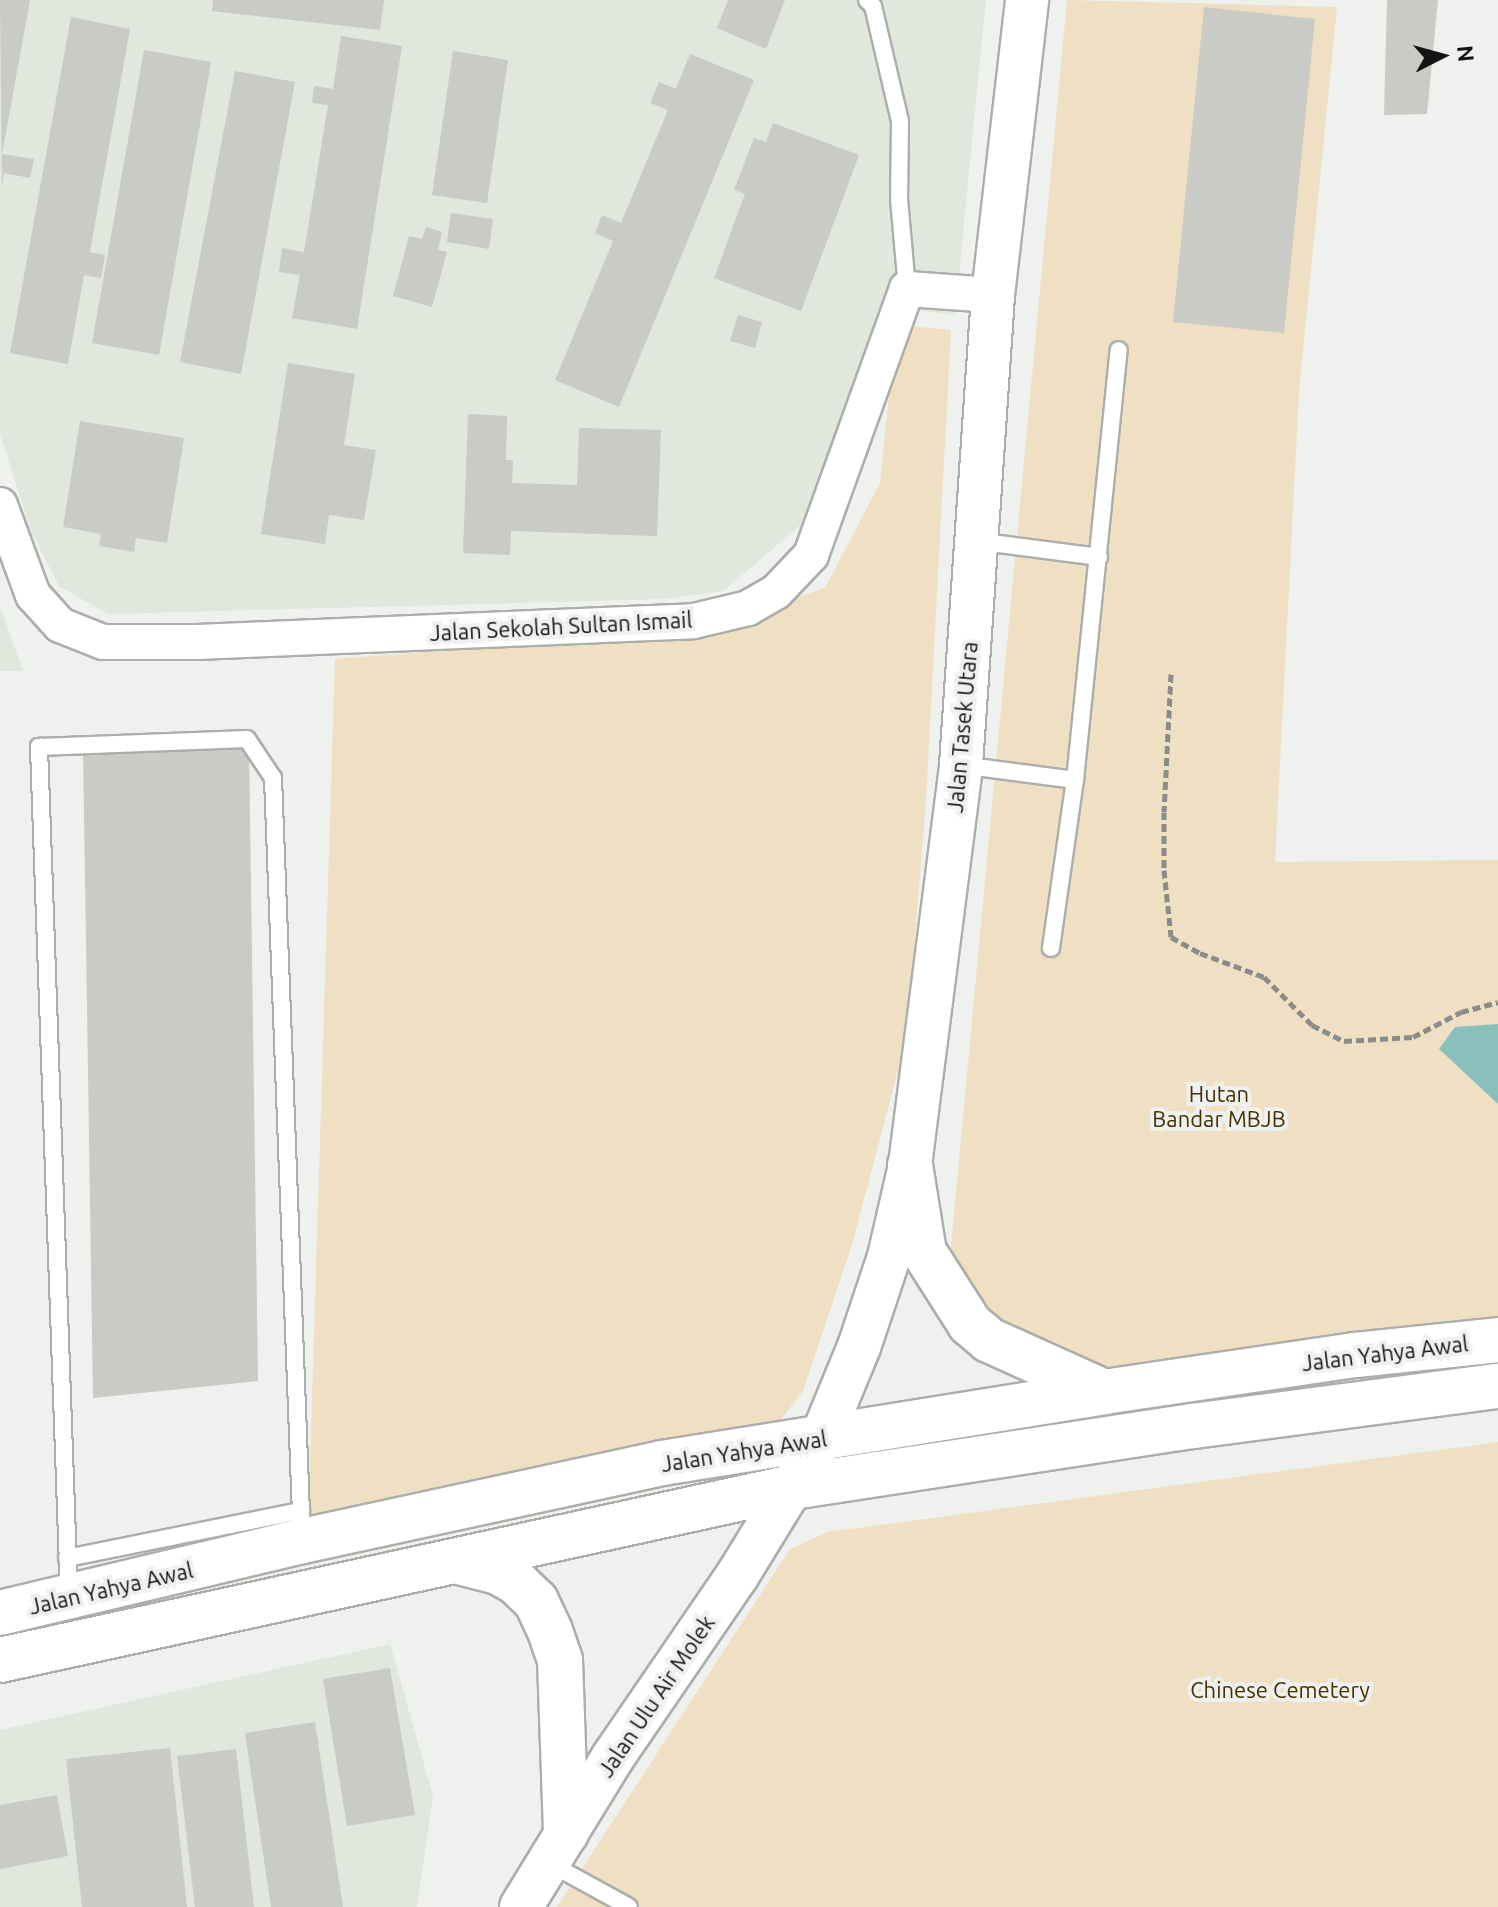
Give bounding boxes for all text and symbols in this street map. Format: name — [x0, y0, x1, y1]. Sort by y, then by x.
north arrow — [1402, 16, 1482, 96]
text: N — [1453, 44, 1480, 63]
street label: Jalan Sekolah Sultan Ismail — [429, 606, 693, 646]
street label: Jalan Tasek Utara — [941, 640, 983, 814]
park label: Hutan Bandar MBJB — [1152, 1080, 1286, 1132]
street label: Jalan Yahya Awal — [1300, 1330, 1470, 1376]
street label: Jalan Yahya Awal — [659, 1425, 829, 1477]
street label: Jalan Yahya Awal — [26, 1556, 196, 1620]
street label: Jalan Ulu Air Molek — [592, 1610, 720, 1782]
park label: Chinese Cemetery — [1190, 1677, 1370, 1703]

